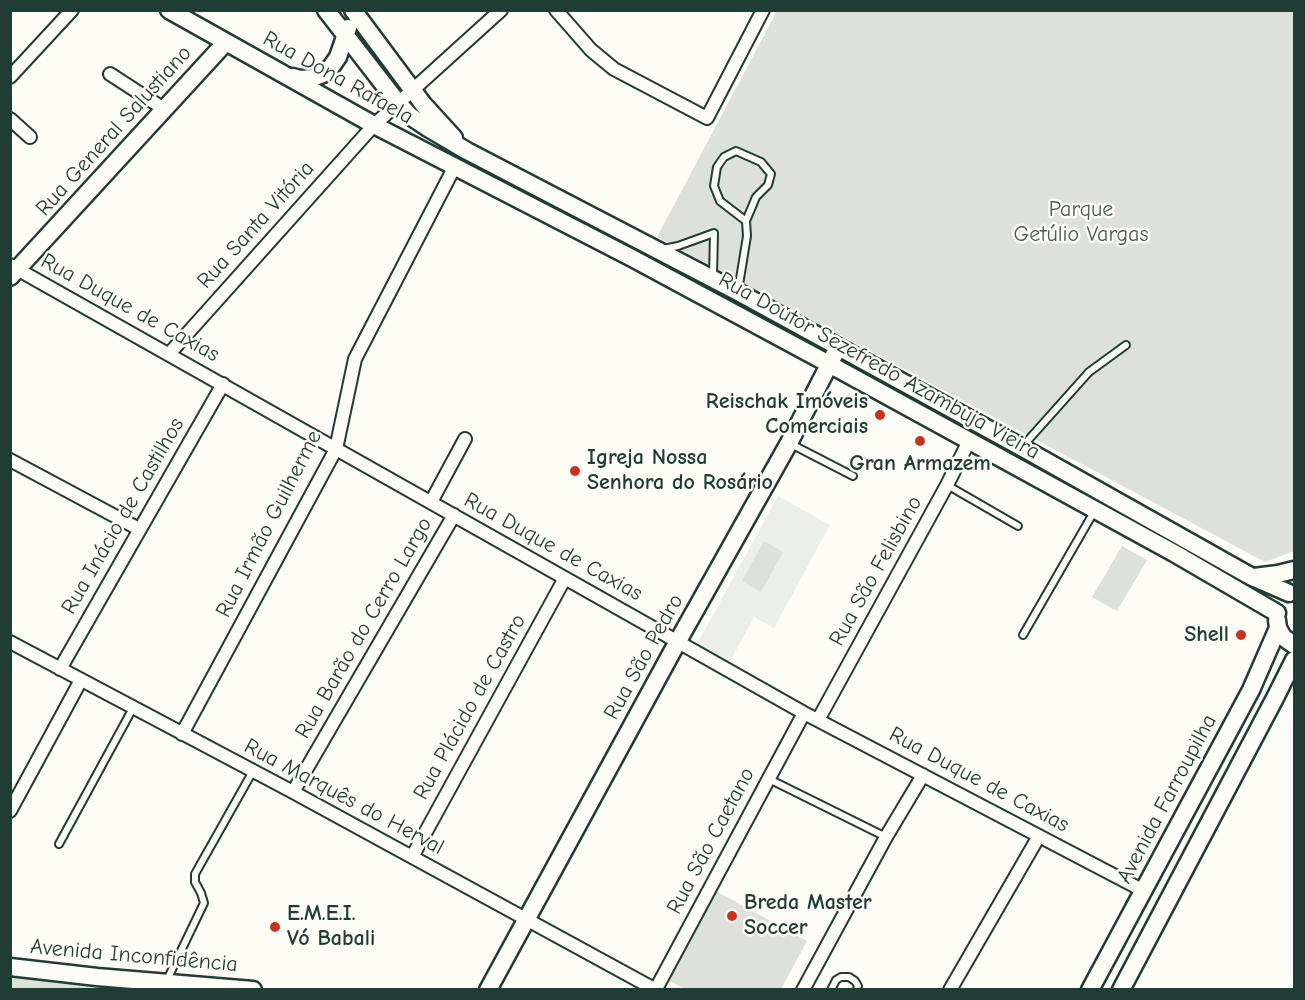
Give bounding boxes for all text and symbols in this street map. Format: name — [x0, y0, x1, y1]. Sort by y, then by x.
street label: Rua Dona Rafaela — [258, 26, 418, 130]
street label: Rua General Salustiano — [31, 40, 197, 222]
street label: Rua Santa Vitória — [192, 156, 320, 294]
park label: Parque Getúlio Vargas — [1013, 197, 1149, 248]
street label: Rua Duque de Caxias — [36, 248, 224, 368]
street label: Rua Doutor Sezefredo Azambuja Vieira — [714, 266, 1044, 466]
place label: Reischak Imóveis Comerciais — [706, 389, 868, 440]
marker: Reischak Imóveis Comerciais — [873, 408, 887, 422]
street label: Rua Inácio de Castilhos — [56, 413, 190, 619]
street label: Rua Irmão Guilherme — [210, 426, 328, 622]
marker: Gran Armazem — [913, 434, 927, 448]
place label: Igreja Nossa Senhora do Rosário — [587, 445, 773, 496]
place label: Gran Armazem — [849, 451, 991, 477]
marker: Igreja Nossa Senhora do Rosário — [568, 464, 582, 478]
street label: Rua Duque de Caxias — [459, 487, 647, 607]
street label: Rua São Felisbino — [824, 491, 928, 651]
street label: Rua Barão do Cerro Largo — [290, 513, 438, 743]
street label: Rua São Pedro — [599, 590, 689, 724]
street label: Rua Plácido de Castro — [408, 610, 532, 804]
place label: Shell — [1184, 622, 1229, 648]
marker: Shell — [1234, 628, 1248, 642]
street label: Avenida Farroupilha — [1111, 710, 1223, 888]
street label: Rua Duque de Caxias — [885, 721, 1073, 839]
street label: Rua Marquês do Herval — [240, 733, 448, 861]
street label: Rua São Caetano — [661, 763, 761, 919]
place label: Breda Master Soccer — [744, 890, 872, 942]
place label: E.M.E.I. Vó Babali — [287, 901, 375, 952]
marker: Breda Master Soccer — [725, 909, 739, 923]
marker: E.M.E.I. Vó Babali — [268, 920, 282, 934]
street label: Avenida Inconfidência — [29, 934, 239, 978]

